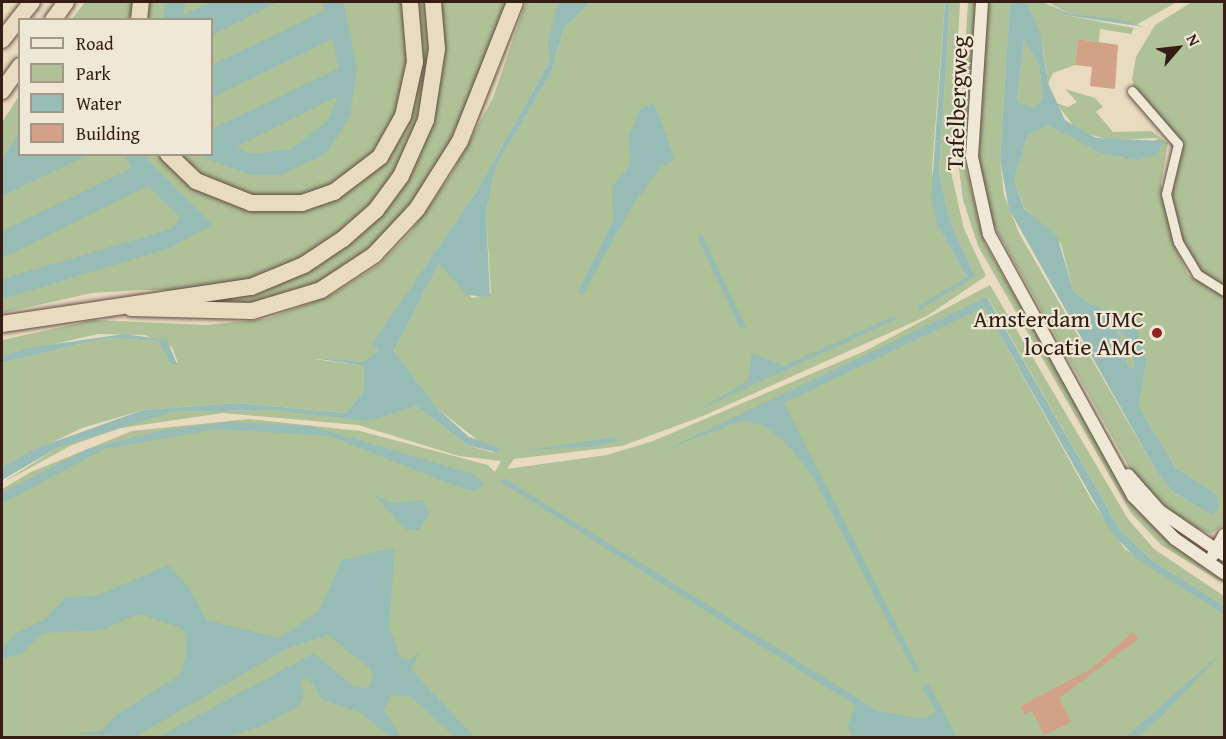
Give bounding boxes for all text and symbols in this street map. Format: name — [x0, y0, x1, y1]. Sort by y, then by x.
legend — [18, 18, 213, 156]
north arrow — [1148, 18, 1208, 78]
text: N — [1181, 29, 1207, 50]
text: Road — [76, 30, 114, 57]
street label: Tafelbergweg — [940, 35, 974, 171]
text: Park — [76, 60, 111, 87]
text: Water — [76, 90, 121, 117]
text: Building — [76, 120, 140, 147]
place label: Amsterdam UMC locatie AMC — [973, 305, 1144, 361]
marker: Amsterdam UMC locatie AMC — [1148, 324, 1166, 342]

